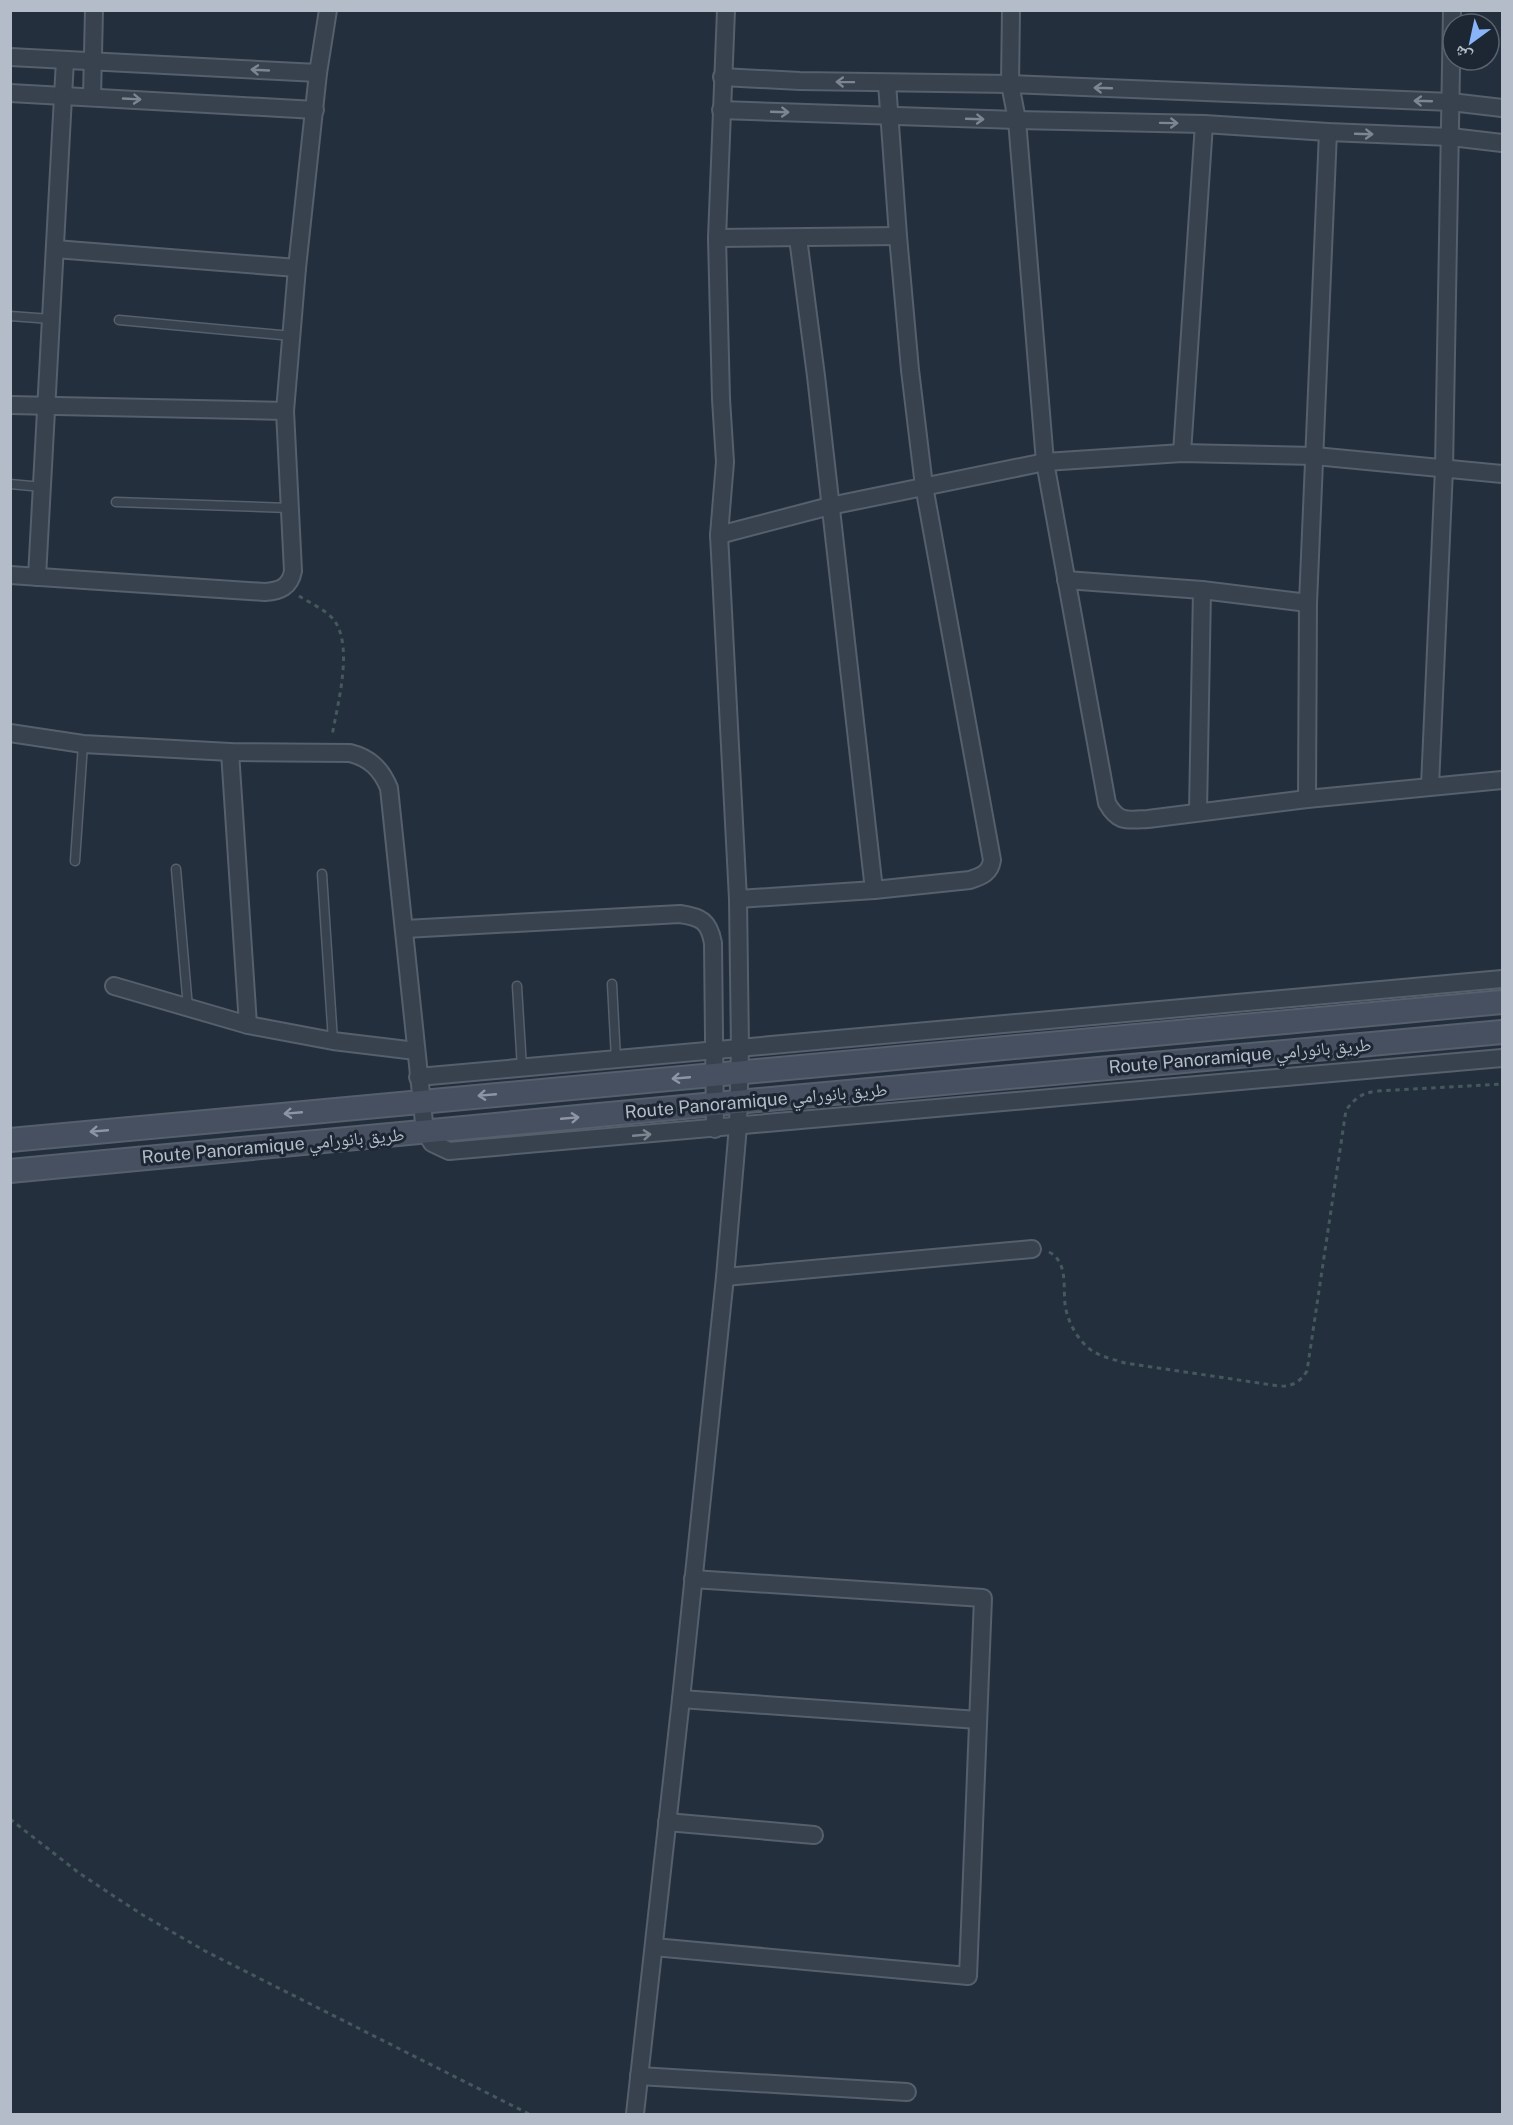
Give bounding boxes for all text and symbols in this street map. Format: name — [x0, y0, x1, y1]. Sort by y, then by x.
north arrow — [1441, 12, 1501, 72]
text: ش — [1451, 42, 1475, 67]
one-way arrow — [251, 65, 270, 76]
one-way arrow — [835, 77, 855, 88]
one-way arrow — [1093, 82, 1113, 93]
one-way arrow — [121, 94, 141, 105]
one-way arrow — [1414, 95, 1434, 107]
one-way arrow — [769, 106, 789, 118]
one-way arrow — [964, 113, 984, 124]
one-way arrow — [1159, 118, 1179, 129]
one-way arrow — [1354, 128, 1374, 139]
street label: Route Panoramique طريق بانورامي — [1108, 1034, 1373, 1082]
one-way arrow — [672, 1073, 692, 1084]
street label: Route Panoramique طريق بانورامي — [624, 1079, 889, 1127]
one-way arrow — [477, 1090, 497, 1101]
one-way arrow — [283, 1108, 303, 1119]
one-way arrow — [560, 1112, 580, 1123]
street label: Route Panoramique طريق بانورامي — [141, 1124, 406, 1172]
one-way arrow — [89, 1126, 109, 1137]
one-way arrow — [632, 1129, 652, 1140]

